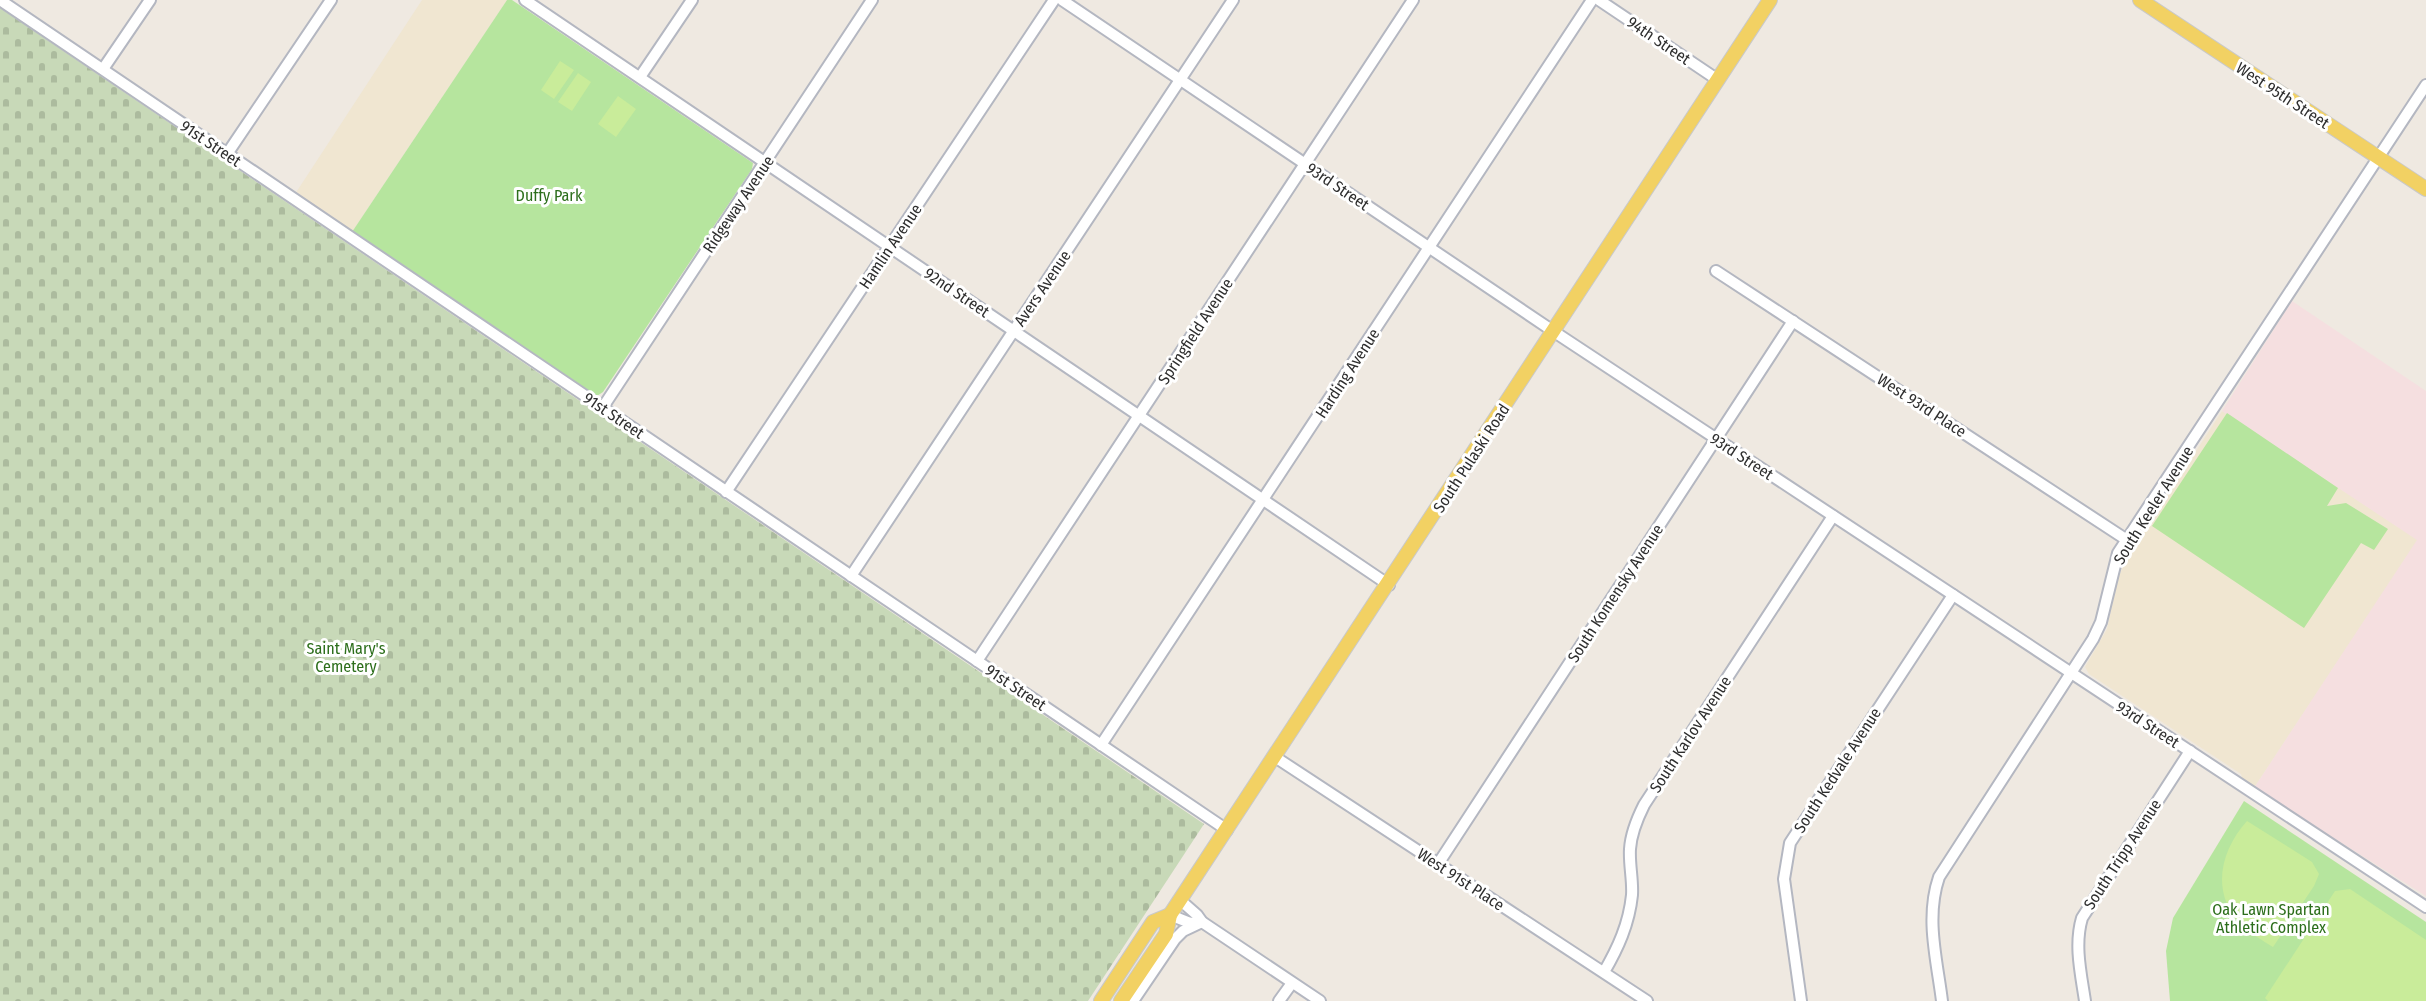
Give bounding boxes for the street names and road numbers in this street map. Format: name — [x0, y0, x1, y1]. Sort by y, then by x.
street label: 94th Street — [1623, 12, 1695, 69]
street label: West 95th Street — [2233, 58, 2334, 133]
street label: 91st Street — [177, 116, 245, 171]
street label: Ridgeway Avenue — [699, 152, 778, 257]
street label: 93rd Street — [1303, 159, 1373, 215]
street label: Hamlin Avenue — [855, 200, 926, 292]
street label: Avers Avenue — [1010, 247, 1075, 330]
street label: 92nd Street — [920, 264, 994, 322]
street label: Springfield Avenue — [1154, 275, 1237, 388]
street label: Harding Avenue — [1311, 325, 1384, 422]
street label: West 93rd Place — [1874, 370, 1970, 441]
street label: 91st Street — [580, 388, 648, 443]
street label: South Pulaski Road — [1429, 400, 1514, 516]
street label: 93rd Street — [1707, 429, 1778, 484]
street label: South Keeler Avenue — [2109, 443, 2197, 568]
street label: South Komensky Avenue — [1564, 521, 1667, 666]
street label: 91st Street — [982, 660, 1050, 715]
street label: South Karlov Avenue — [1646, 672, 1735, 796]
street label: 93rd Street — [2113, 697, 2184, 752]
street label: South Kedvale Avenue — [1790, 704, 1885, 836]
street label: South Tripp Avenue — [2080, 796, 2165, 913]
street label: West 91st Place — [1414, 844, 1508, 915]

